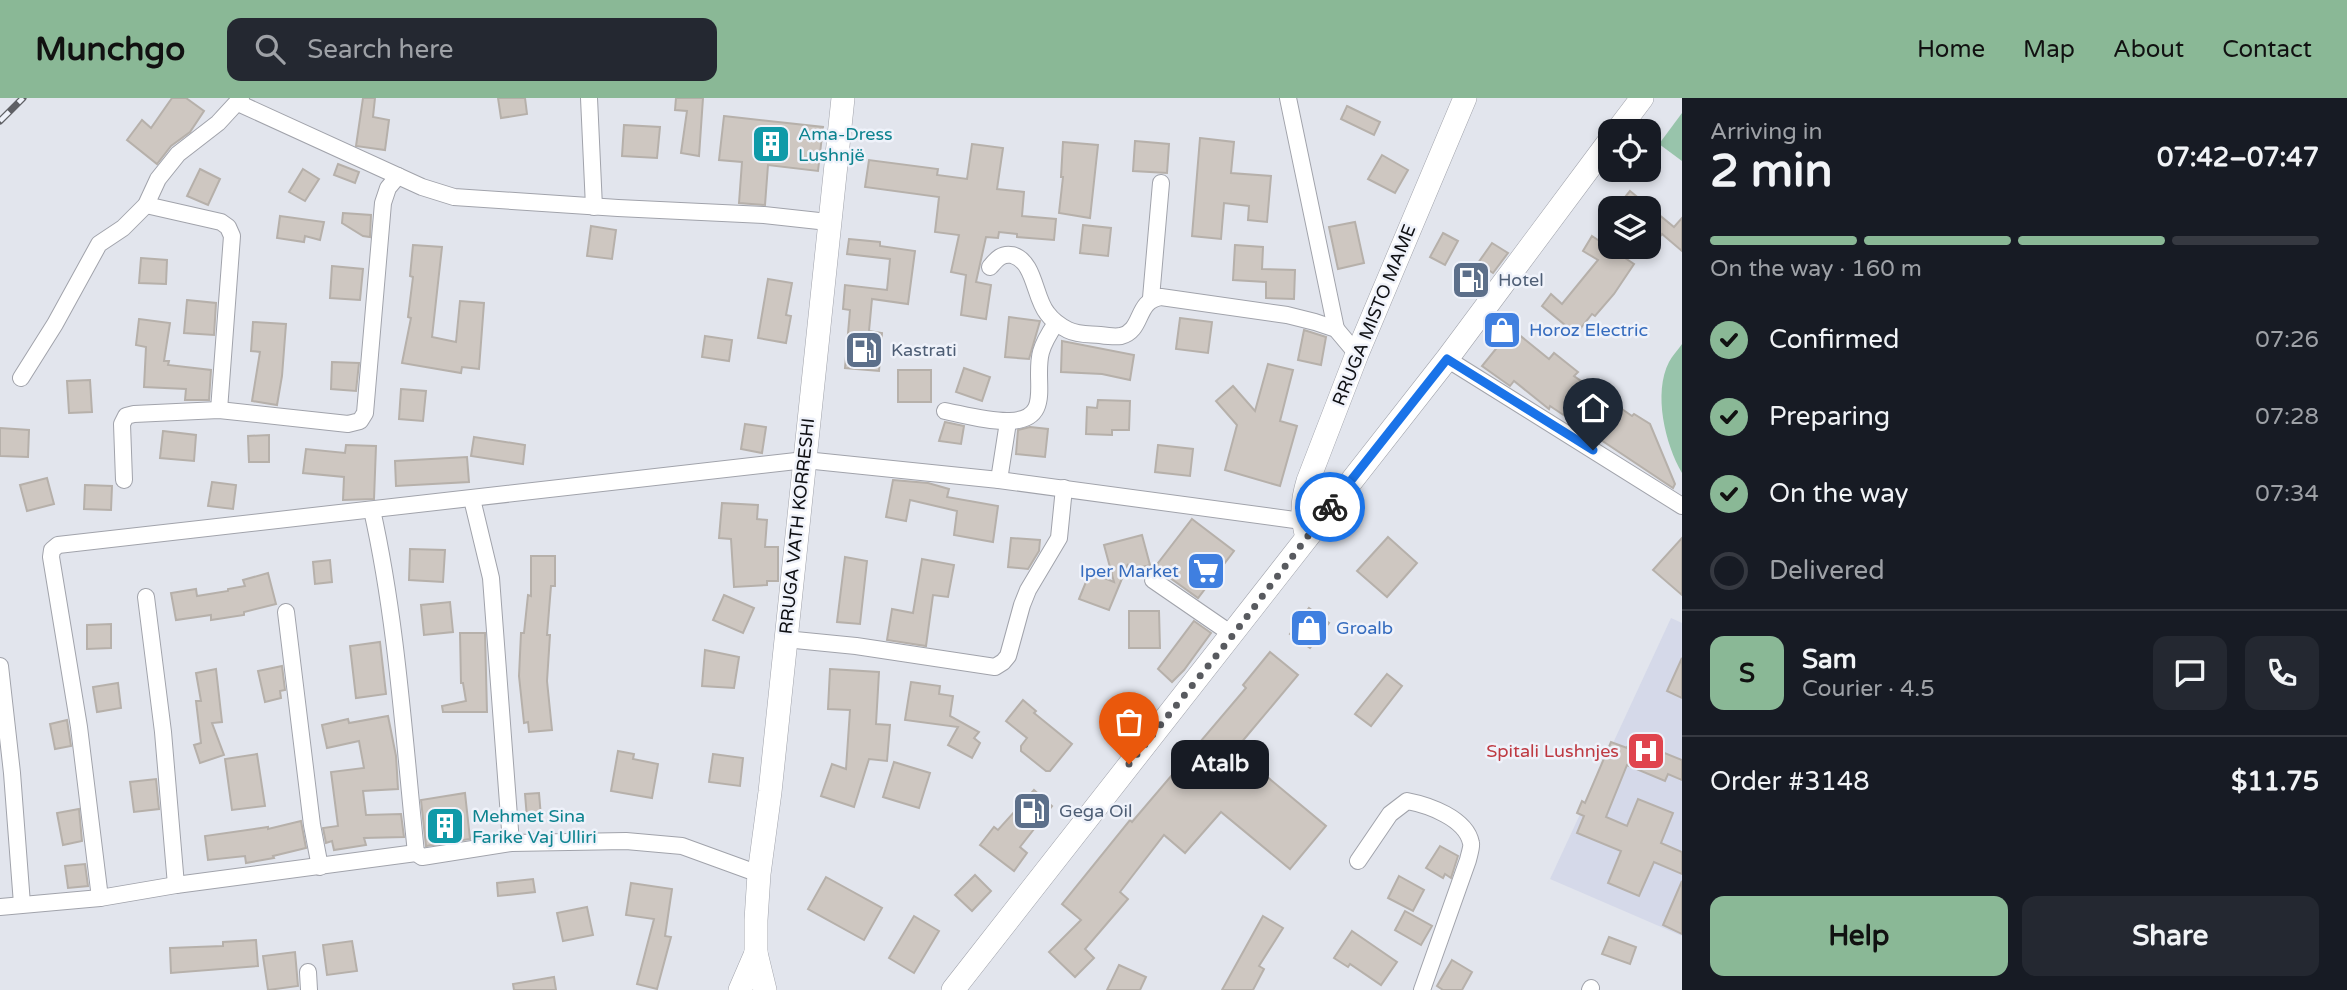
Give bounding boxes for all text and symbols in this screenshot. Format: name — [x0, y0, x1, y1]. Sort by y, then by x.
search box — [227, 18, 717, 81]
text: Munchgo — [35, 30, 185, 69]
icon: search — [251, 30, 289, 68]
text: Search here — [307, 34, 453, 65]
text: Home — [1917, 35, 1985, 64]
text: Map — [2023, 35, 2075, 64]
text: About — [2113, 35, 2184, 64]
text: Contact — [2222, 35, 2312, 64]
text: Arriving in — [1710, 118, 1823, 146]
map controls — [1598, 119, 1661, 259]
button: locate — [1598, 119, 1661, 182]
building icon: Ama-Dress Lushnjë — [750, 123, 792, 165]
place label: Ama-Dress Lushnjë — [798, 123, 893, 166]
text: 07:42–07:47 — [2157, 142, 2319, 173]
text: 2 min — [1710, 144, 1833, 199]
button: layers — [1598, 196, 1661, 259]
street label: RRUGA MISTO MAME — [1328, 221, 1420, 409]
text: On the way · 160 m — [1710, 255, 1922, 283]
fuel station icon: Hotel — [1450, 259, 1492, 301]
place label: Hotel — [1498, 269, 1544, 291]
shop icon: Horoz Electric — [1481, 309, 1523, 351]
place label: Horoz Electric — [1529, 319, 1648, 341]
icon: check — [1710, 321, 1748, 359]
text: Confirmed — [1769, 324, 1899, 355]
text: 07:26 — [2255, 326, 2319, 354]
fuel station icon: Kastrati — [843, 329, 885, 371]
place label: Kastrati — [891, 339, 957, 361]
pin — [1563, 378, 1623, 450]
icon: home — [1574, 389, 1612, 427]
icon: check — [1710, 398, 1748, 436]
text: Preparing — [1769, 401, 1890, 432]
text: 07:28 — [2255, 403, 2319, 431]
street label: RRUGA VATH KORRESHI — [775, 417, 819, 635]
courier — [1295, 472, 1365, 542]
icon: check — [1710, 475, 1748, 513]
text: On the way — [1769, 478, 1909, 509]
text: 07:34 — [2255, 480, 2319, 508]
icon: bike — [1311, 488, 1349, 526]
supermarket icon: Iper Market — [1185, 550, 1227, 592]
text: Delivered — [1769, 555, 1885, 586]
place label: Iper Market — [1080, 560, 1179, 582]
shop icon: Groalb — [1288, 607, 1330, 649]
place label: Groalb — [1336, 617, 1393, 639]
button: chat — [2153, 636, 2227, 710]
button: phone — [2245, 636, 2319, 710]
text: Sam — [1802, 644, 1857, 675]
text: S — [1739, 658, 1755, 689]
text: Courier · 4.5 — [1802, 675, 1935, 703]
pin — [1099, 692, 1159, 764]
icon: bag — [1110, 703, 1148, 741]
hospital icon: Spitali Lushnjes — [1625, 730, 1667, 772]
callout: Atalb — [1171, 740, 1269, 788]
place label: Spitali Lushnjes — [1486, 740, 1619, 762]
text: Atalb — [1191, 750, 1249, 778]
text: Order #3148 — [1710, 766, 1870, 797]
text: $11.75 — [2231, 766, 2319, 797]
fuel station icon: Gega Oil — [1011, 790, 1053, 832]
place label: Gega Oil — [1059, 800, 1132, 822]
building icon: Mehmet Sina Farike Vaj Ulliri — [424, 805, 466, 847]
place label: Mehmet Sina Farike Vaj Ulliri — [472, 805, 597, 848]
button: Help — [1710, 896, 2008, 976]
button: Share — [2022, 896, 2319, 976]

